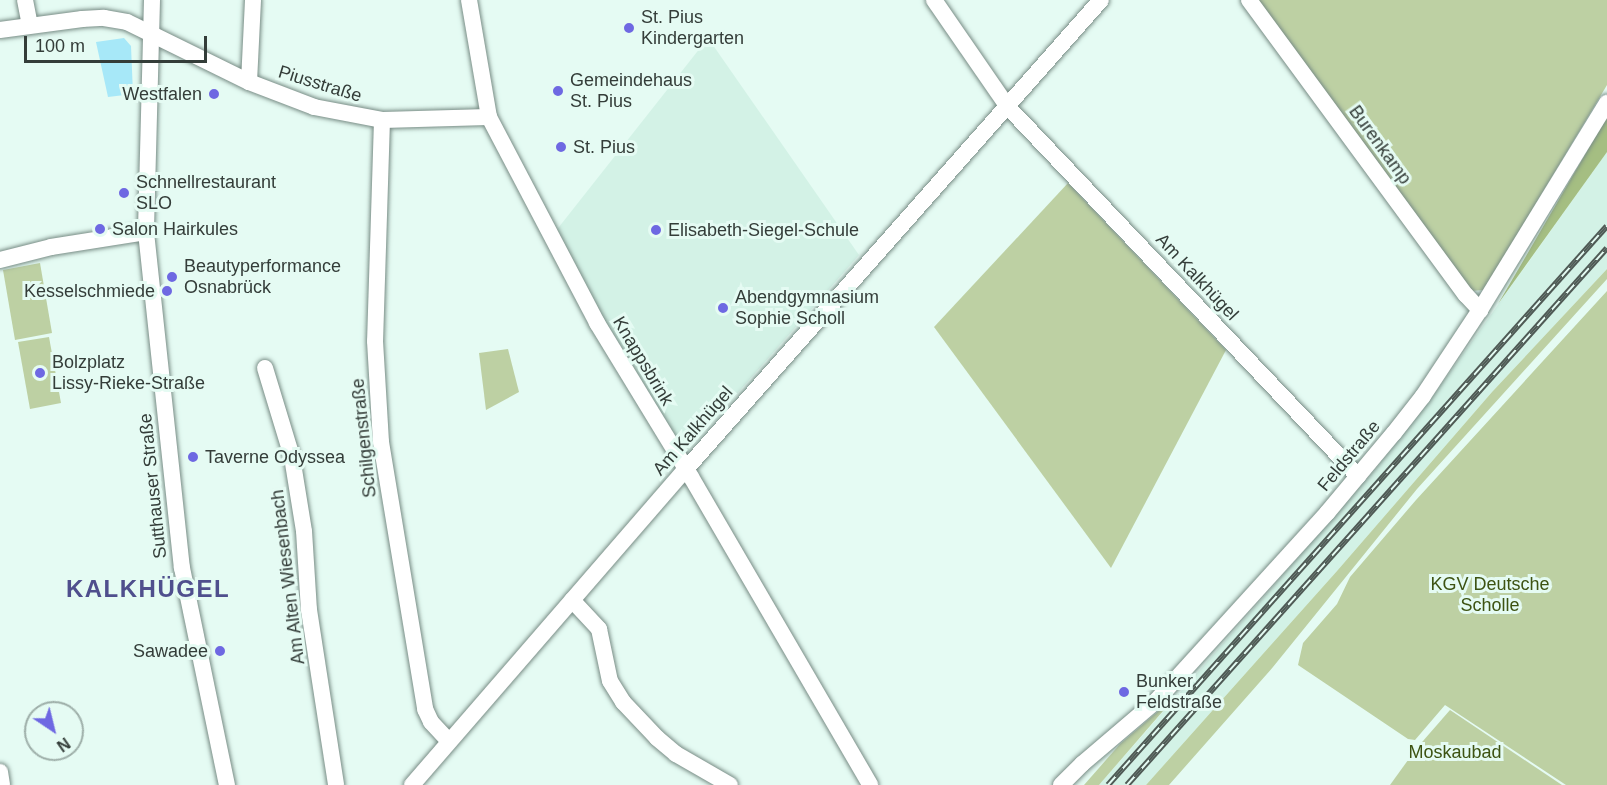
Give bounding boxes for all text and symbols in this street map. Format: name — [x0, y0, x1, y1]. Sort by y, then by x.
place label: St. Pius Kindergarten — [641, 7, 744, 50]
marker: St. Pius Kindergarten — [622, 21, 636, 35]
scale bar — [27, 24, 210, 62]
text: 100 m — [35, 36, 85, 56]
street label: Piusstraße — [276, 61, 364, 107]
place label: Gemeindehaus St. Pius — [570, 70, 692, 112]
place label: Westfalen — [122, 83, 202, 105]
marker: Gemeindehaus St. Pius — [551, 84, 565, 98]
marker: Westfalen — [207, 87, 221, 101]
street label: Burenkamp — [1344, 101, 1416, 189]
place label: St. Pius — [573, 136, 635, 158]
marker: St. Pius — [554, 140, 568, 154]
place label: Schnellrestaurant SLO — [136, 172, 276, 214]
marker: Schnellrestaurant SLO — [117, 186, 131, 200]
place label: Salon Hairkules — [112, 218, 238, 240]
place label: Elisabeth-Siegel-Schule — [668, 219, 859, 241]
marker: Salon Hairkules — [93, 222, 107, 236]
marker: Elisabeth-Siegel-Schule — [649, 223, 663, 237]
street label: Am Kalkhügel — [1151, 229, 1243, 325]
place label: Beautyperformance Osnabrück — [184, 256, 341, 298]
marker: Beautyperformance Osnabrück — [165, 270, 179, 284]
place label: Kesselschmiede — [24, 280, 155, 302]
marker: Kesselschmiede — [160, 284, 174, 298]
place label: Abendgymnasium Sophie Scholl — [735, 287, 879, 330]
marker: Abendgymnasium Sophie Scholl — [716, 301, 730, 315]
street label: Knappsbrink — [608, 313, 678, 409]
place label: Bolzplatz Lissy-Rieke-Straße — [52, 352, 205, 394]
marker: Bolzplatz Lissy-Rieke-Straße — [33, 366, 47, 380]
street label: Schilgenstraße — [347, 377, 381, 499]
street label: Am Kalkhügel — [648, 382, 738, 480]
street label: Sutthauser Straße — [135, 412, 171, 560]
street label: Feldstraße — [1313, 416, 1385, 496]
place label: Taverne Odyssea — [205, 446, 345, 468]
marker: Taverne Odyssea — [186, 450, 200, 464]
street label: Am Alten Wiesenbach — [266, 488, 310, 666]
park label: KGV Deutsche Scholle — [1430, 574, 1550, 616]
district label: KALKHÜGEL — [66, 575, 230, 603]
place label: Sawadee — [133, 640, 208, 662]
marker: Sawadee — [213, 644, 227, 658]
place label: Bunker Feldstraße — [1136, 671, 1222, 714]
marker: Bunker Feldstraße — [1117, 685, 1131, 699]
north arrow — [24, 701, 84, 761]
text: N — [54, 734, 73, 755]
park label: Moskaubad — [1408, 741, 1502, 763]

